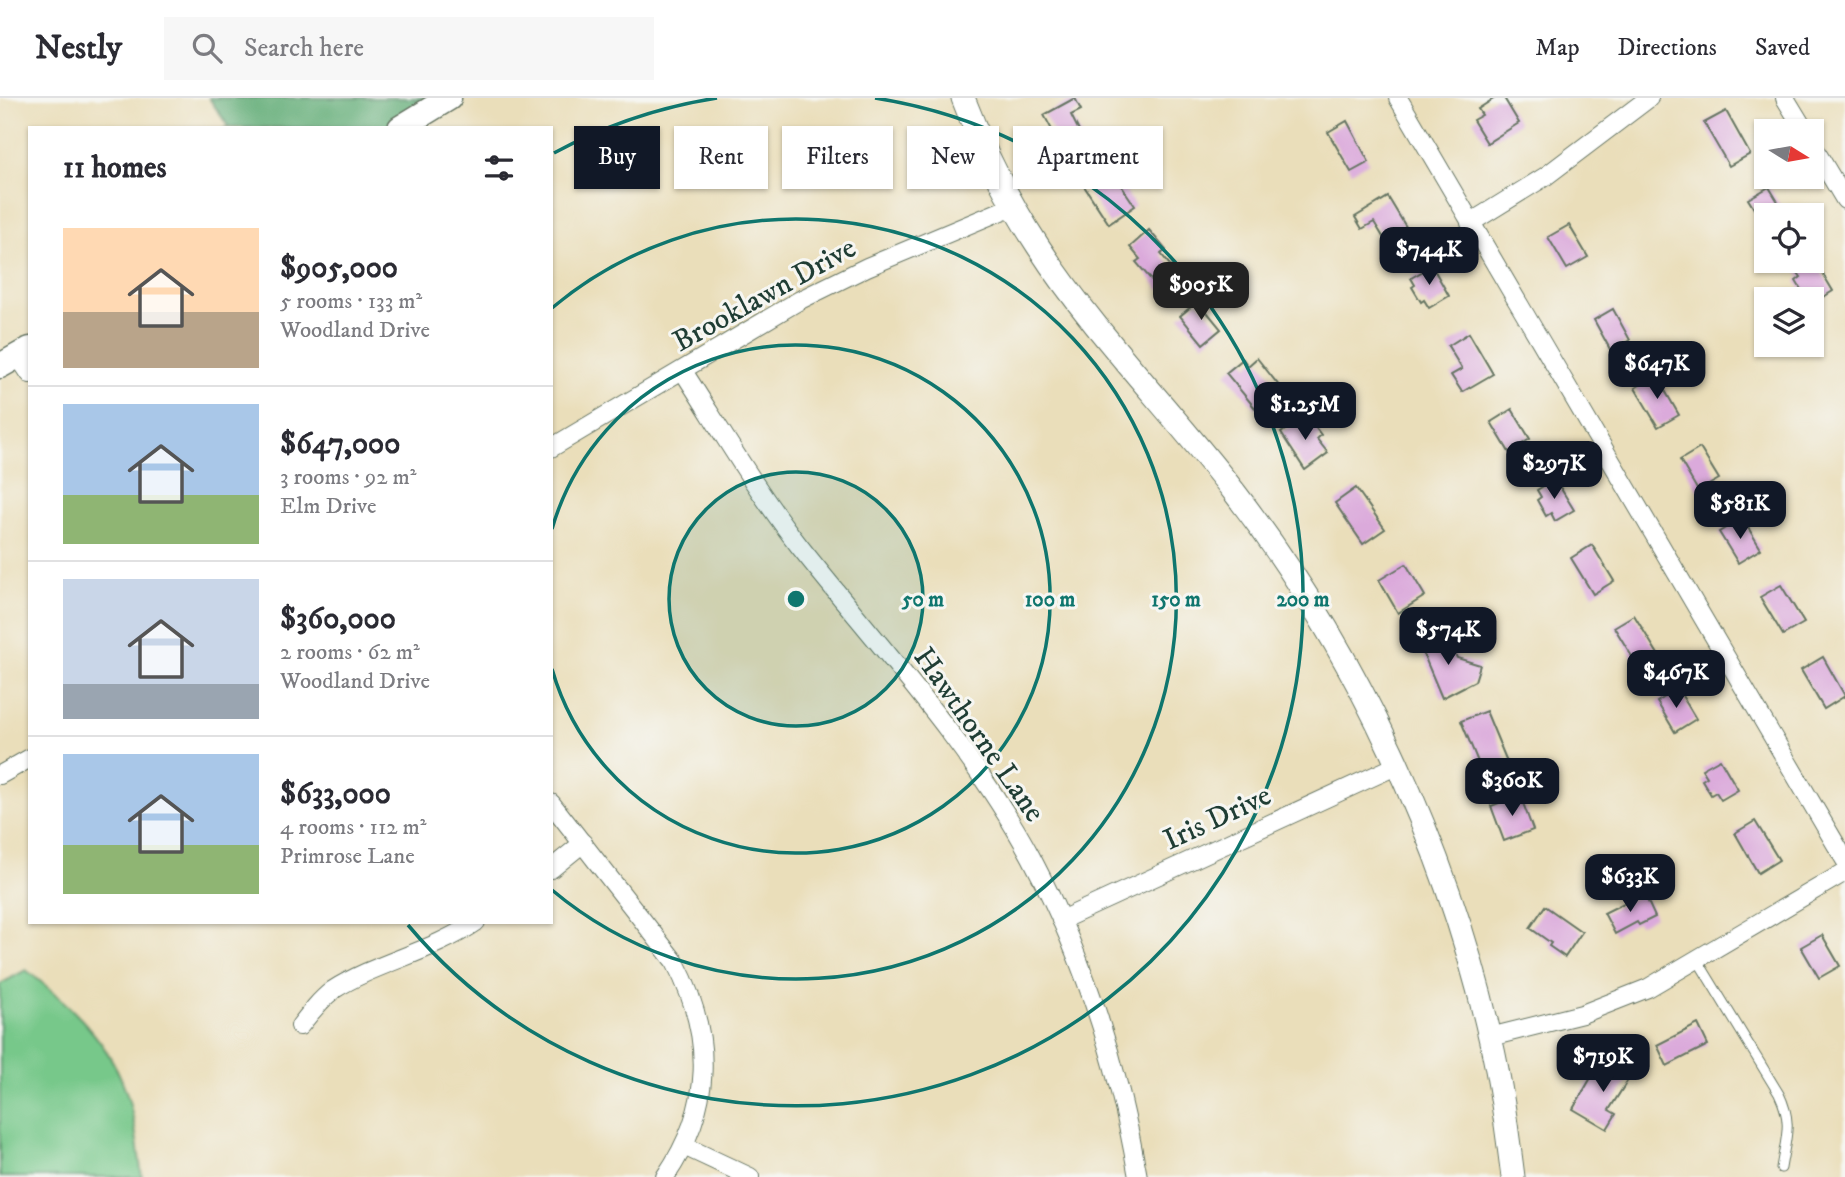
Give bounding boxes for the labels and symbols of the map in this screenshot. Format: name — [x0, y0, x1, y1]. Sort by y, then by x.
north arrow — [1754, 119, 1824, 189]
pin: $744K — [1380, 228, 1478, 287]
street label: Brooklawn Drive — [667, 230, 863, 361]
pin: $905K — [1152, 262, 1250, 322]
pin: $647K — [1608, 342, 1706, 401]
pin: $1.25M — [1248, 382, 1362, 442]
pin: $297K — [1505, 442, 1603, 501]
pin: $581K — [1691, 482, 1789, 541]
centre of rings — [784, 587, 808, 611]
text: 50 m — [901, 587, 944, 613]
text: 100 m — [1025, 587, 1075, 613]
text: 150 m — [1151, 587, 1201, 613]
text: 200 m — [1276, 587, 1330, 613]
pin: $574K — [1399, 608, 1497, 667]
street label: Hawthorne Lane — [905, 640, 1053, 829]
pin: $467K — [1627, 650, 1725, 710]
pin: $360K — [1463, 758, 1561, 818]
street label: Iris Drive — [1158, 777, 1277, 859]
pin: $633K — [1581, 854, 1679, 914]
pin: $719K — [1554, 1034, 1652, 1094]

